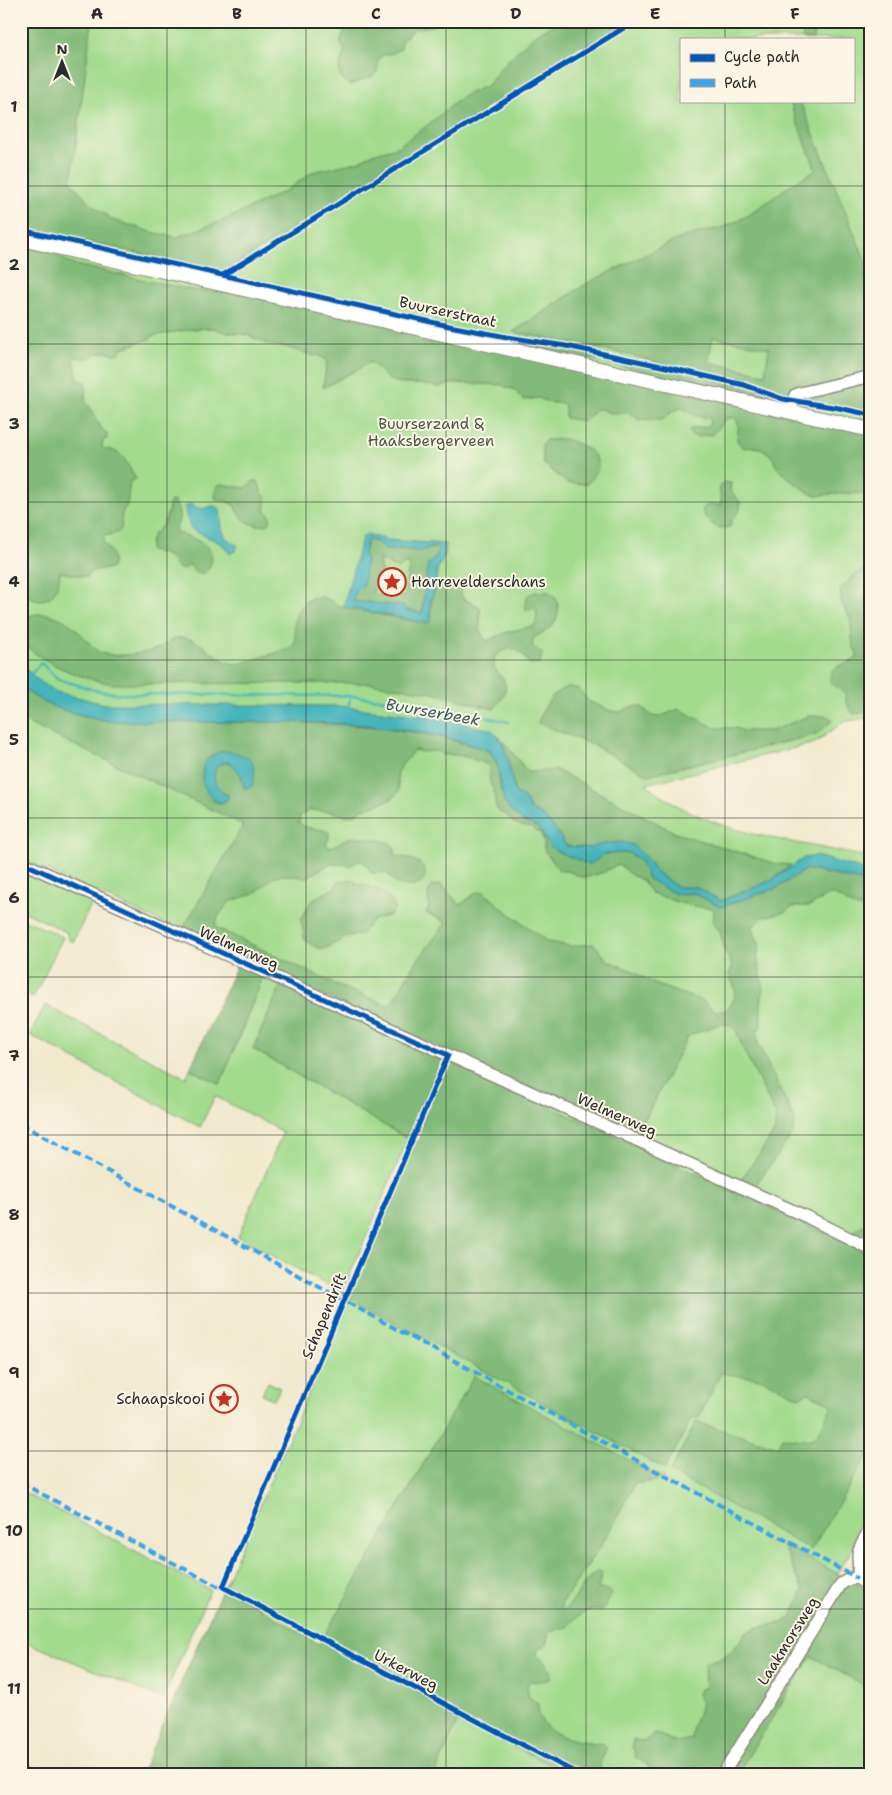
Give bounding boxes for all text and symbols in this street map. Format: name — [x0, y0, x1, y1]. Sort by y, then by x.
text: A — [91, 3, 103, 24]
text: B — [232, 3, 242, 24]
text: C — [371, 3, 381, 24]
text: D — [510, 3, 522, 24]
text: E — [650, 3, 660, 24]
text: F — [790, 3, 800, 24]
north arrow — [38, 38, 88, 88]
legend — [680, 38, 854, 102]
text: N — [56, 40, 68, 58]
text: Cycle path — [724, 47, 800, 67]
text: Path — [724, 73, 757, 93]
text: 1 — [10, 96, 18, 117]
text: 2 — [8, 254, 20, 275]
street label: Buurserstraat — [398, 292, 498, 332]
text: 3 — [8, 413, 20, 434]
park label: Buurserzand & Haaksbergerveen — [368, 414, 494, 451]
place icon: Harrevelderschans — [377, 567, 407, 597]
text: 4 — [8, 571, 20, 592]
place label: Harrevelderschans — [411, 572, 546, 592]
water label: Buurserbeek — [384, 693, 482, 731]
text: 5 — [9, 729, 19, 750]
text: 6 — [8, 887, 20, 908]
street label: Welmerweg — [196, 922, 282, 974]
text: 7 — [8, 1045, 20, 1066]
street label: Welmerweg — [574, 1089, 660, 1141]
text: 8 — [8, 1204, 20, 1225]
street label: Schapendrift — [297, 1270, 351, 1362]
text: 9 — [8, 1362, 20, 1383]
place icon: Schaapskooi — [209, 1384, 239, 1414]
place label: Schaapskooi — [116, 1389, 205, 1409]
text: 10 — [5, 1520, 23, 1541]
street label: Laakmorsweg — [753, 1593, 823, 1689]
street label: Urkerweg — [370, 1645, 442, 1695]
text: 11 — [7, 1678, 21, 1699]

